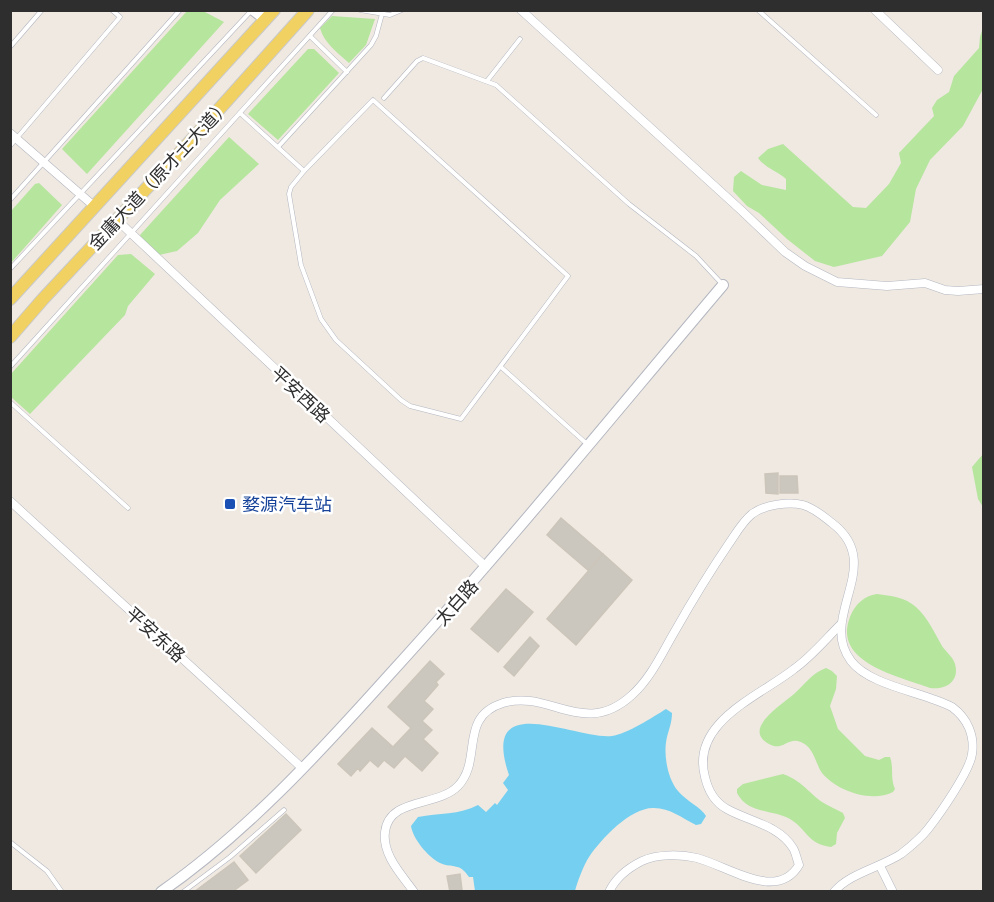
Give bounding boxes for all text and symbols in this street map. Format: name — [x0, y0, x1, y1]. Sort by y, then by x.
street label: 金庸大道（原才士大道） — [83, 93, 235, 255]
street label: 平安西路 — [266, 361, 336, 427]
place label: 婺源汽车站 — [242, 492, 332, 516]
marker: 婺源汽车站 — [223, 497, 237, 511]
street label: 太白路 — [429, 574, 483, 630]
street label: 平安东路 — [121, 601, 191, 667]

